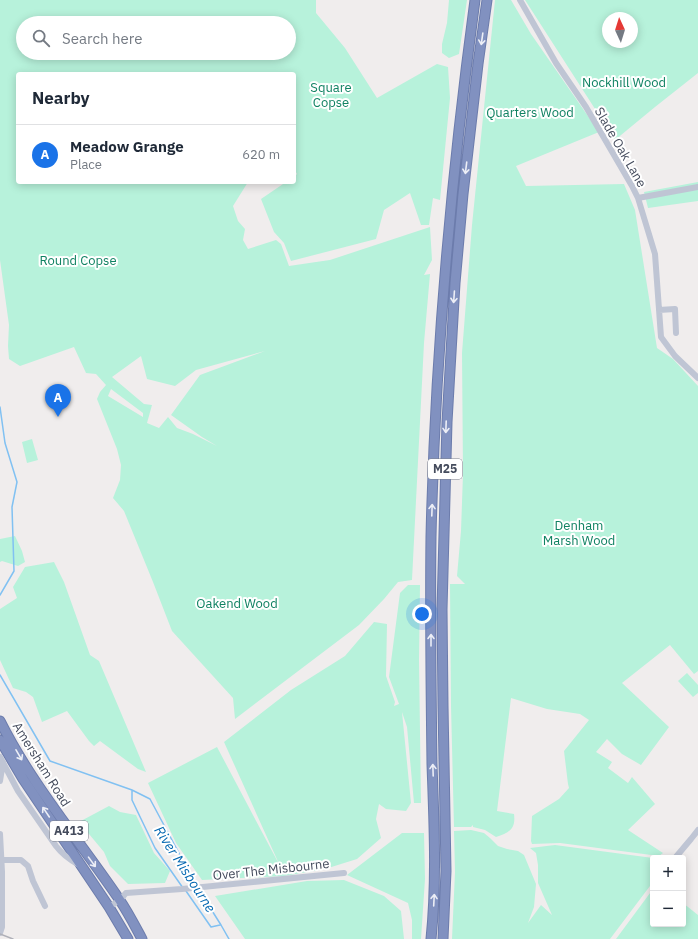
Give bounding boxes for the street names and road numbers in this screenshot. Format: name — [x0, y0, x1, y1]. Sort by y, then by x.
street label: Slade Oak Lane — [591, 104, 650, 190]
road number: M25 — [428, 459, 462, 479]
street label: Amersham Road — [9, 719, 74, 810]
road number: A413 — [50, 821, 88, 841]
street label: Over The Misbourne — [212, 855, 330, 884]

